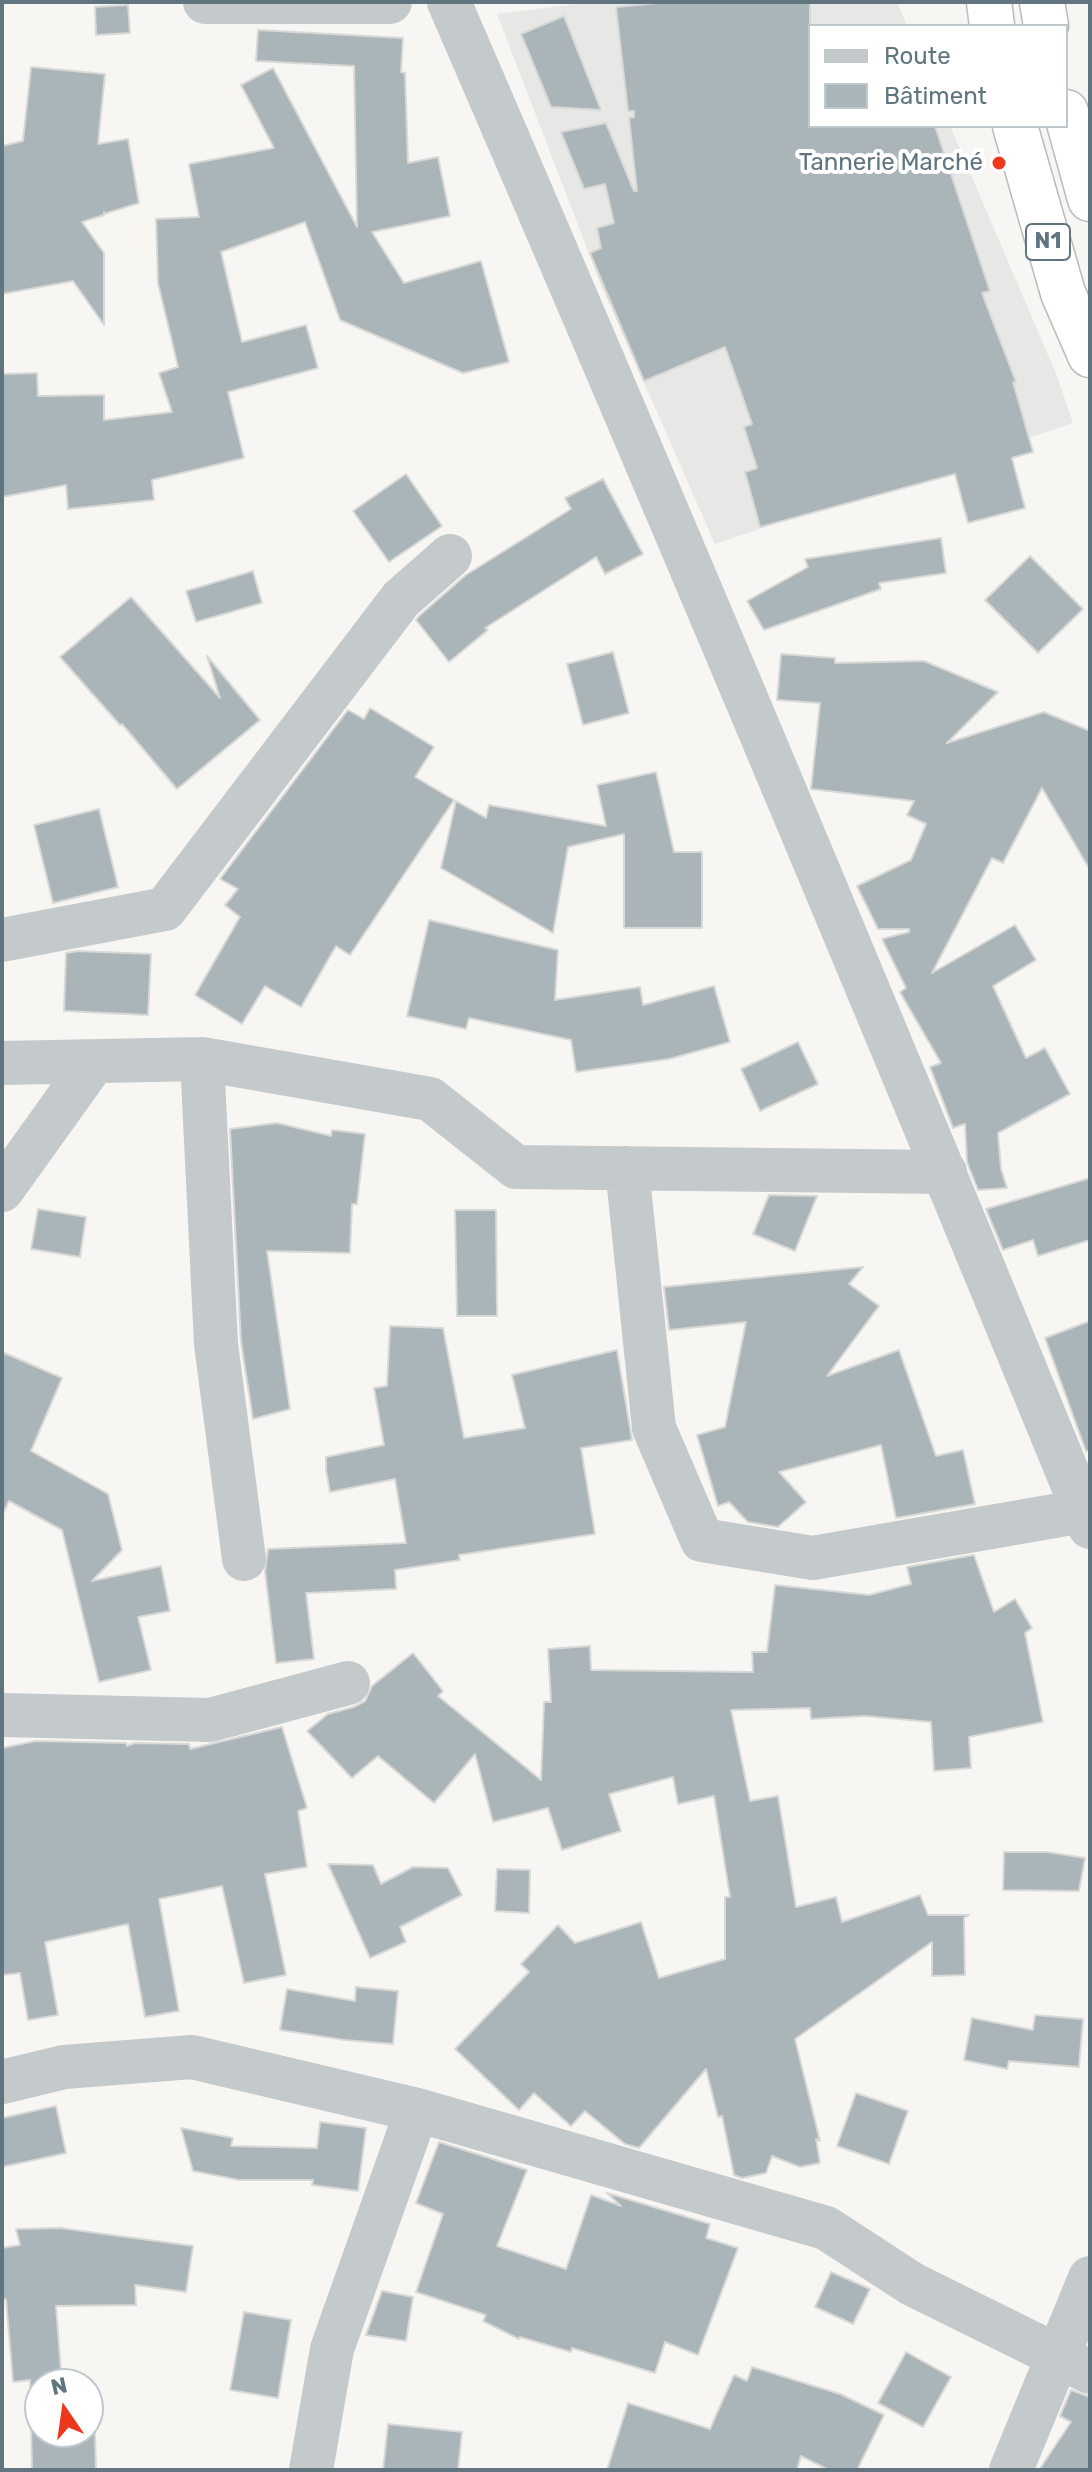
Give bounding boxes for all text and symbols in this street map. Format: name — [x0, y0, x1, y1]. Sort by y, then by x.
legend — [808, 24, 1068, 128]
text: Route — [884, 42, 951, 70]
text: Bâtiment — [884, 82, 987, 110]
place label: Tannerie Marché — [799, 149, 983, 177]
marker: Tannerie Marché — [990, 154, 1008, 172]
road number: N1 — [1026, 224, 1070, 260]
north arrow — [24, 2368, 104, 2448]
text: N — [48, 2371, 70, 2401]

